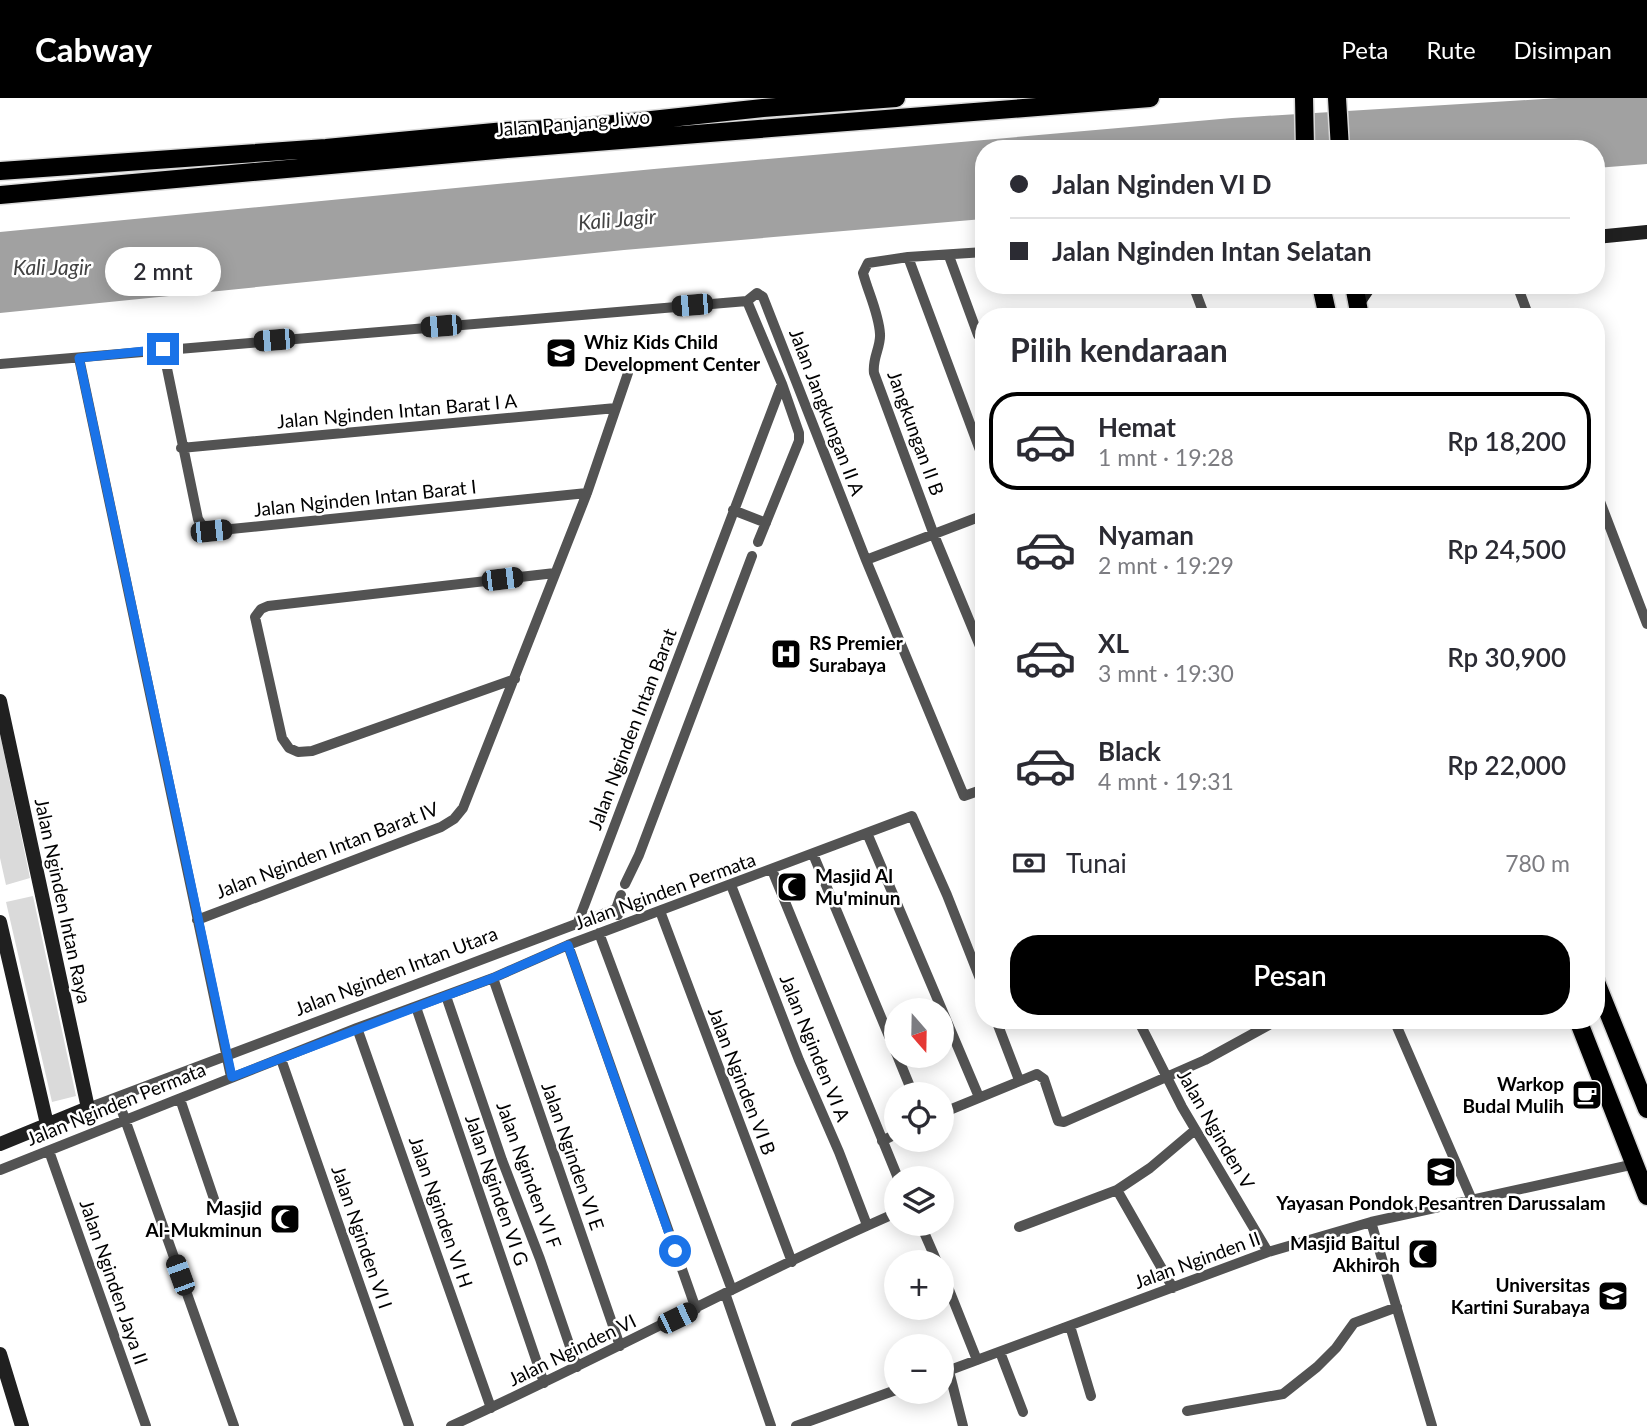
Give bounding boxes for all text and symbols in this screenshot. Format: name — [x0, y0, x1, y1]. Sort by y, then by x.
text: Cabway — [35, 29, 152, 69]
text: Peta — [1342, 35, 1388, 64]
text: Rute — [1426, 35, 1476, 64]
text: Disimpan — [1514, 35, 1612, 64]
street label: Jalan Panjang Jiwo — [495, 104, 651, 141]
text: Jalan Nginden VI D — [1052, 168, 1272, 200]
water label: Kali Jagir — [577, 203, 658, 234]
text: Jalan Nginden Intan Selatan — [1052, 235, 1372, 267]
callout: 2 mnt — [105, 247, 221, 296]
water label: Kali Jagir — [13, 254, 92, 279]
text: 2 mnt — [133, 257, 193, 285]
car — [671, 293, 714, 317]
car — [420, 314, 463, 338]
street label: Jalan Jangkungan II A — [785, 325, 870, 499]
car — [253, 328, 296, 352]
place label: Whiz Kids Child Development Center — [584, 330, 761, 375]
text: Pilih kendaraan — [1010, 330, 1228, 369]
route end — [147, 333, 179, 365]
school or university icon: Whiz Kids Child Development Center — [544, 336, 578, 370]
street label: Jangkungan II B — [883, 367, 950, 498]
street label: Jalan Nginden Intan Barat I A — [276, 389, 518, 432]
icon: car — [1014, 410, 1077, 473]
text: Hemat — [1098, 411, 1176, 443]
text: Rp 18,200 — [1447, 425, 1566, 457]
text: 1 mnt · 19:28 — [1098, 443, 1234, 471]
street label: Jalan Nginden Intan Barat I — [252, 474, 477, 521]
car — [190, 518, 233, 544]
icon: car — [1014, 518, 1077, 581]
text: Nyaman — [1098, 519, 1194, 551]
text: Rp 24,500 — [1447, 533, 1566, 565]
text: 2 mnt · 19:29 — [1098, 551, 1234, 579]
car — [480, 566, 525, 592]
street label: Jalan Nginden Intan Barat — [583, 625, 681, 833]
icon: car — [1014, 626, 1077, 689]
text: XL — [1098, 627, 1129, 659]
place label: RS Premier Surabaya — [809, 631, 904, 676]
hospital icon: RS Premier Surabaya — [769, 637, 803, 671]
text: Rp 30,900 — [1447, 641, 1566, 673]
text: 3 mnt · 19:30 — [1098, 659, 1234, 687]
icon: car — [1014, 734, 1077, 797]
text: Black — [1098, 735, 1161, 767]
text: Rp 22,000 — [1447, 749, 1566, 781]
text: 4 mnt · 19:31 — [1098, 767, 1234, 795]
street label: Jalan Nginden Intan Raya — [30, 796, 96, 1006]
street label: Jalan Nginden Intan Barat IV — [212, 796, 442, 903]
icon: cash — [1010, 844, 1048, 882]
street label: Jalan Nginden Permata — [571, 847, 758, 934]
text: Tunai — [1066, 847, 1127, 879]
text: 780 m — [1505, 849, 1570, 877]
place label: Masjid Al Mu'minun — [815, 864, 900, 909]
mosque icon: Masjid Al Mu'minun — [775, 870, 809, 904]
street label: Jalan Nginden Intan Utara — [291, 921, 501, 1020]
button: Pesan — [1010, 935, 1570, 1015]
street label: Jalan Nginden VI A — [775, 971, 855, 1125]
north arrow — [884, 998, 954, 1068]
map controls — [884, 998, 954, 1404]
street label: Jalan Nginden VI B — [704, 1004, 781, 1158]
street label: Jalan Nginden Permata — [23, 1057, 209, 1150]
street label: Jalan Nginden V — [1173, 1065, 1260, 1193]
place label: Warkop Budal Mulih — [1462, 1072, 1564, 1117]
cafe icon: Warkop Budal Mulih — [1570, 1078, 1604, 1112]
street label: Jalan Nginden VI E — [537, 1079, 610, 1233]
button: locate — [884, 1082, 954, 1152]
street label: Jalan Nginden VI F — [492, 1098, 567, 1252]
street label: Jalan Nginden VI G — [461, 1111, 534, 1268]
street label: Jalan Nginden VI H — [405, 1133, 478, 1291]
school or university icon: Yayasan Pondok Pesantren Darussalam — [1424, 1155, 1458, 1189]
street label: Jalan Nginden VI I — [327, 1162, 398, 1311]
button: layers — [884, 1166, 954, 1236]
place label: Yayasan Pondok Pesantren Darussalam — [1275, 1191, 1606, 1214]
street label: Jalan Nginden Jaya II — [75, 1196, 153, 1367]
place label: Masjid Al-Mukminun — [144, 1196, 262, 1241]
mosque icon: Masjid Al-Mukminun — [268, 1202, 302, 1236]
street label: Jalan Nginden II — [1131, 1226, 1263, 1293]
place label: Masjid Baitul Akhiroh — [1290, 1231, 1400, 1276]
route start — [659, 1235, 691, 1267]
mosque icon: Masjid Baitul Akhiroh — [1406, 1237, 1440, 1271]
button: + — [884, 1250, 954, 1320]
car — [163, 1252, 198, 1298]
place label: Universitas Kartini Surabaya — [1451, 1273, 1590, 1318]
school or university icon: Universitas Kartini Surabaya — [1596, 1279, 1630, 1313]
car — [654, 1299, 701, 1337]
street label: Jalan Nginden VI — [504, 1309, 639, 1390]
button: − — [884, 1334, 954, 1404]

